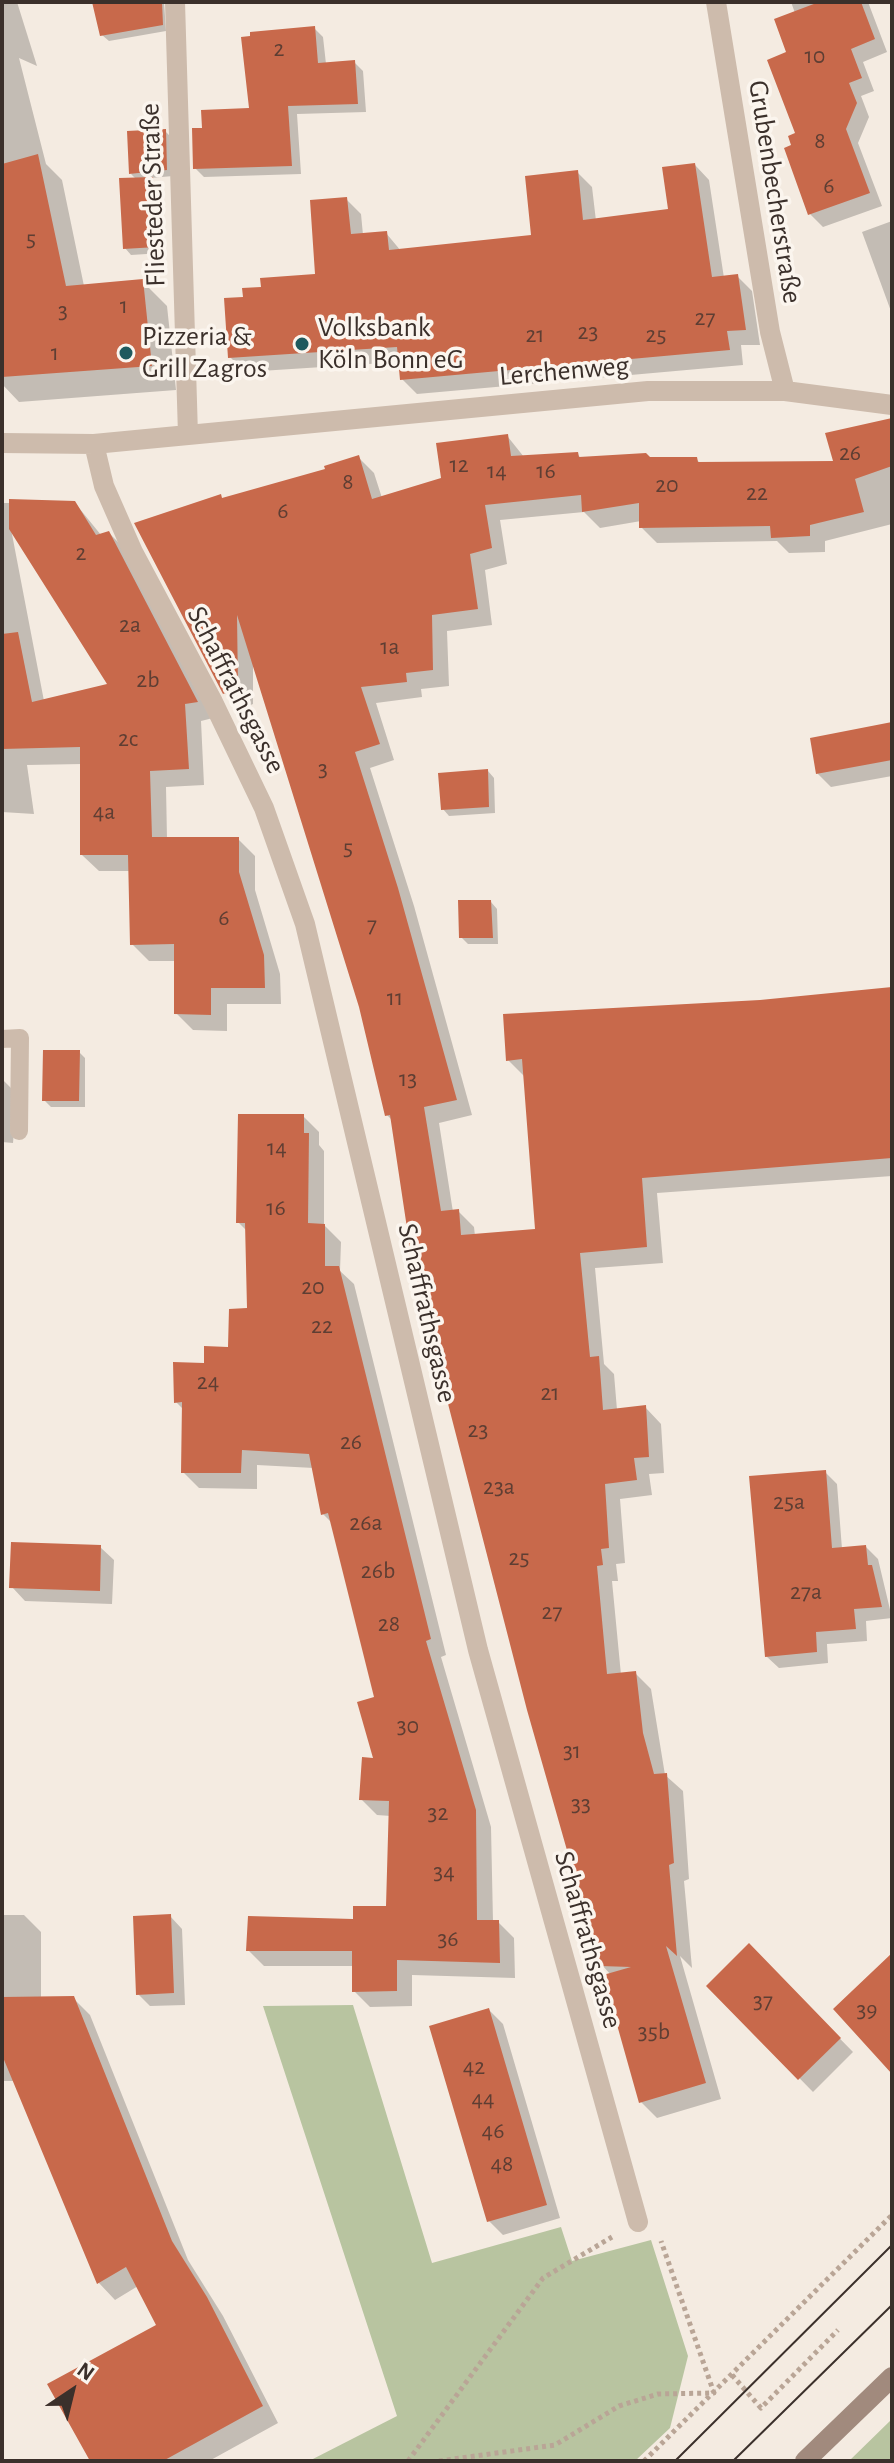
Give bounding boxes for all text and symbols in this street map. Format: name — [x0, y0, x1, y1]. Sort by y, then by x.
house number: 2 — [274, 35, 284, 63]
house number: 10 — [805, 42, 825, 70]
street label: Grubenbecherstraße — [741, 78, 809, 306]
street label: Fliesteder Straße — [133, 103, 173, 287]
house number: 8 — [814, 127, 826, 155]
house number: 6 — [823, 172, 835, 200]
house number: 5 — [26, 225, 36, 253]
house number: 1 — [120, 292, 128, 320]
house number: 3 — [58, 297, 68, 325]
house number: 27 — [695, 304, 715, 332]
place label: Volksbank Köln Bonn eG — [318, 311, 464, 377]
house number: 23 — [578, 318, 598, 346]
place label: Pizzeria & Grill Zagros — [142, 320, 267, 386]
house number: 21 — [525, 321, 545, 349]
house number: 25 — [646, 321, 666, 349]
marker: Volksbank Köln Bonn eG — [293, 335, 311, 353]
house number: 1 — [51, 339, 59, 367]
marker: Pizzeria & Grill Zagros — [117, 344, 135, 362]
street label: Lerchenweg — [498, 349, 630, 393]
house number: 26 — [839, 439, 861, 467]
house number: 12 — [449, 451, 469, 479]
house number: 14 — [487, 457, 507, 485]
house number: 16 — [536, 457, 556, 485]
house number: 8 — [342, 468, 354, 496]
house number: 20 — [655, 471, 679, 499]
house number: 22 — [746, 479, 768, 507]
house number: 6 — [277, 497, 289, 525]
house number: 2 — [76, 539, 86, 567]
street label: Schaffrathsgasse — [179, 601, 293, 779]
house number: 2a — [119, 611, 141, 639]
house number: 1a — [380, 633, 400, 661]
house number: 2b — [136, 666, 160, 694]
house number: 2c — [118, 725, 138, 753]
house number: 3 — [318, 755, 328, 783]
house number: 4a — [93, 798, 115, 826]
house number: 5 — [343, 834, 353, 862]
house number: 6 — [218, 904, 230, 932]
house number: 7 — [367, 911, 377, 939]
house number: 11 — [387, 984, 403, 1012]
house number: 13 — [399, 1065, 417, 1093]
house number: 14 — [267, 1134, 287, 1162]
house number: 16 — [266, 1194, 286, 1222]
street label: Schaffrathsgasse — [390, 1220, 464, 1406]
house number: 20 — [301, 1273, 325, 1301]
house number: 22 — [311, 1312, 333, 1340]
house number: 24 — [197, 1368, 219, 1396]
house number: 21 — [540, 1379, 560, 1407]
house number: 23 — [468, 1416, 488, 1444]
house number: 26 — [340, 1428, 362, 1456]
house number: 23a — [483, 1473, 515, 1501]
house number: 25a — [773, 1488, 805, 1516]
house number: 26a — [349, 1509, 383, 1537]
house number: 25 — [509, 1544, 529, 1572]
house number: 26b — [361, 1557, 395, 1585]
house number: 27a — [790, 1578, 822, 1606]
house number: 27 — [542, 1598, 562, 1626]
house number: 28 — [378, 1610, 400, 1638]
house number: 30 — [397, 1712, 419, 1740]
house number: 31 — [563, 1737, 581, 1765]
house number: 33 — [571, 1790, 591, 1818]
house number: 32 — [428, 1799, 448, 1827]
street label: Schaffrathsgasse — [547, 1847, 629, 2033]
house number: 34 — [433, 1858, 455, 1886]
house number: 36 — [437, 1925, 459, 1953]
house number: 37 — [753, 1987, 773, 2015]
house number: 39 — [856, 1996, 878, 2024]
house number: 35b — [638, 2018, 670, 2046]
house number: 42 — [463, 2053, 485, 2081]
house number: 44 — [471, 2085, 495, 2113]
house number: 46 — [482, 2117, 504, 2145]
house number: 48 — [491, 2150, 513, 2178]
north arrow — [32, 2351, 112, 2431]
text: N — [73, 2358, 98, 2385]

